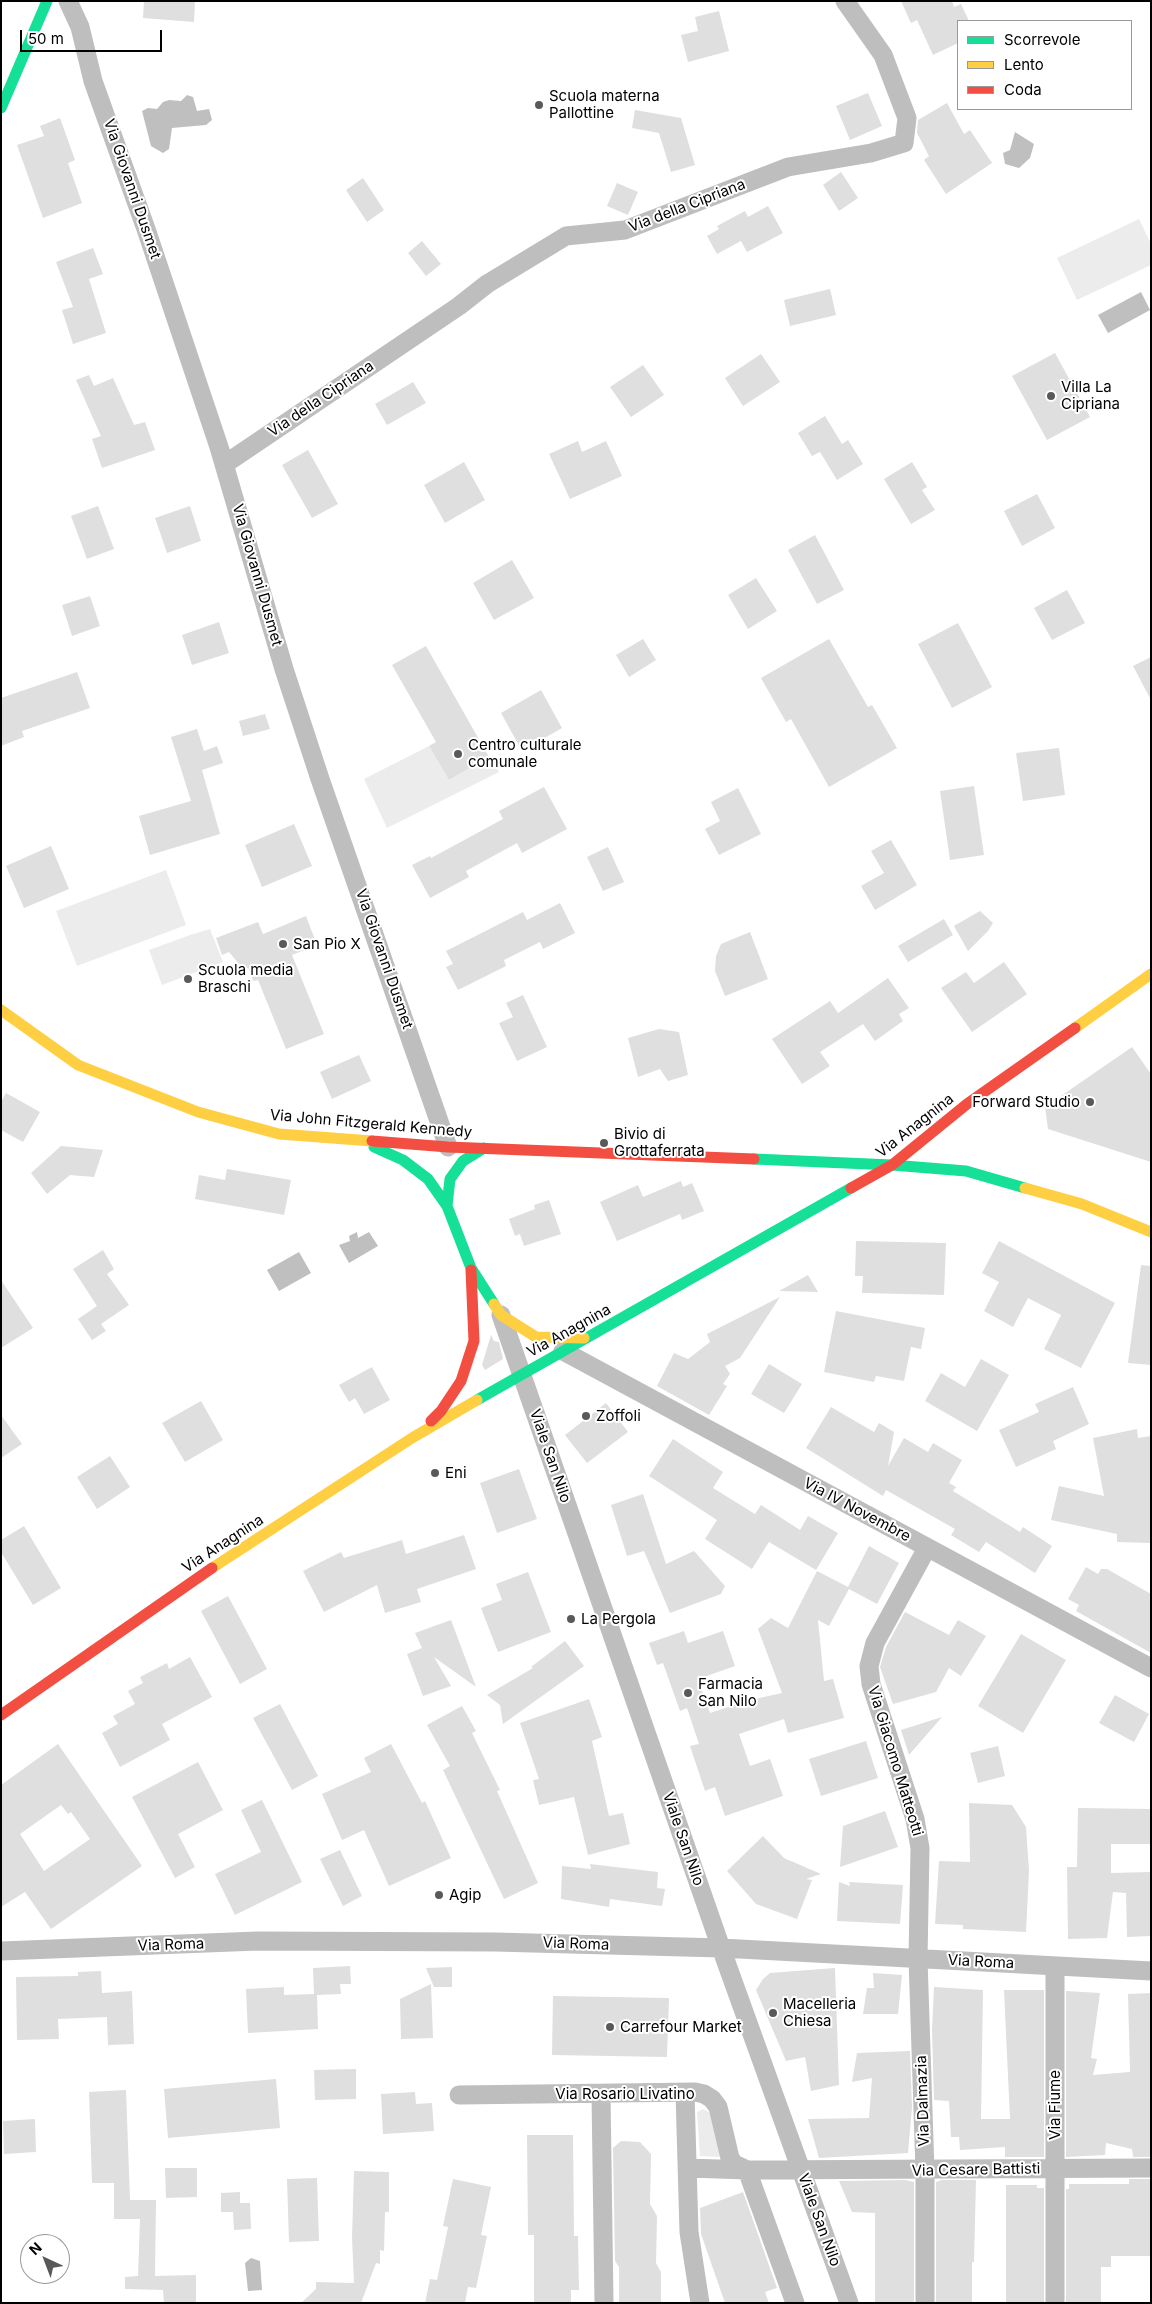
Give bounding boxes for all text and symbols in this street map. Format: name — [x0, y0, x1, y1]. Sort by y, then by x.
scale bar — [22, 20, 165, 52]
legend — [957, 20, 1132, 110]
text: 50 m — [28, 29, 64, 48]
text: Scorrevole — [1004, 30, 1080, 49]
text: Lento — [1004, 55, 1044, 74]
text: Coda — [1004, 80, 1042, 99]
place label: Scuola materna Pallottine — [549, 87, 660, 122]
marker: Scuola materna Pallottine — [533, 99, 545, 111]
street label: Via Giovanni Dusmet — [100, 117, 164, 261]
street label: Via della Cipriana — [626, 175, 748, 237]
street label: Via della Cipriana — [265, 357, 377, 441]
place label: Villa La Cipriana — [1061, 378, 1120, 413]
marker: Villa La Cipriana — [1045, 390, 1057, 402]
street label: Via Giovanni Dusmet — [228, 502, 286, 648]
place label: Centro culturale comunale — [468, 736, 582, 771]
marker: Centro culturale comunale — [452, 748, 464, 760]
street label: Via Giovanni Dusmet — [352, 887, 416, 1031]
place label: San Pio X — [293, 935, 361, 953]
marker: San Pio X — [277, 938, 289, 950]
place label: Scuola media Braschi — [198, 961, 293, 996]
marker: Scuola media Braschi — [182, 973, 194, 985]
street label: Via Anagnina — [873, 1090, 957, 1162]
place label: Forward Studio — [972, 1093, 1080, 1111]
marker: Forward Studio — [1084, 1096, 1096, 1108]
street label: Via John Fitzgerald Kennedy — [269, 1106, 473, 1142]
place label: Bivio di Grottaferrata — [614, 1125, 705, 1160]
marker: Bivio di Grottaferrata — [598, 1137, 610, 1149]
street label: Via Anagnina — [524, 1301, 614, 1361]
street label: Viale San Nilo — [526, 1407, 574, 1505]
place label: Zoffoli — [596, 1407, 641, 1425]
marker: Zoffoli — [580, 1410, 592, 1422]
place label: Eni — [445, 1464, 467, 1482]
marker: Eni — [429, 1467, 441, 1479]
street label: Via IV Novembre — [800, 1474, 914, 1546]
street label: Via Anagnina — [179, 1511, 267, 1577]
place label: La Pergola — [581, 1610, 656, 1628]
marker: La Pergola — [565, 1613, 577, 1625]
place label: Farmacia San Nilo — [698, 1675, 763, 1710]
street label: Via Giacomo Matteotti — [864, 1684, 926, 1838]
marker: Farmacia San Nilo — [682, 1687, 694, 1699]
street label: Viale San Nilo — [659, 1790, 707, 1888]
place label: Agip — [449, 1886, 481, 1904]
marker: Agip — [433, 1889, 445, 1901]
street label: Via Roma — [542, 1934, 610, 1954]
street label: Via Roma — [137, 1935, 205, 1955]
street label: Via Roma — [947, 1951, 1015, 1973]
place label: Macelleria Chiesa — [783, 1995, 856, 2030]
marker: Macelleria Chiesa — [767, 2007, 779, 2019]
place label: Carrefour Market — [620, 2018, 742, 2036]
marker: Carrefour Market — [604, 2021, 616, 2033]
street label: Via Dalmazia — [912, 2055, 934, 2147]
street label: Via Fiume — [1046, 2070, 1064, 2140]
street label: Via Rosario Livatino — [555, 2085, 695, 2103]
street label: Via Cesare Battisti — [911, 2160, 1041, 2180]
street label: Viale San Nilo — [794, 2171, 844, 2269]
north arrow — [20, 2234, 70, 2284]
text: N — [25, 2239, 45, 2258]

